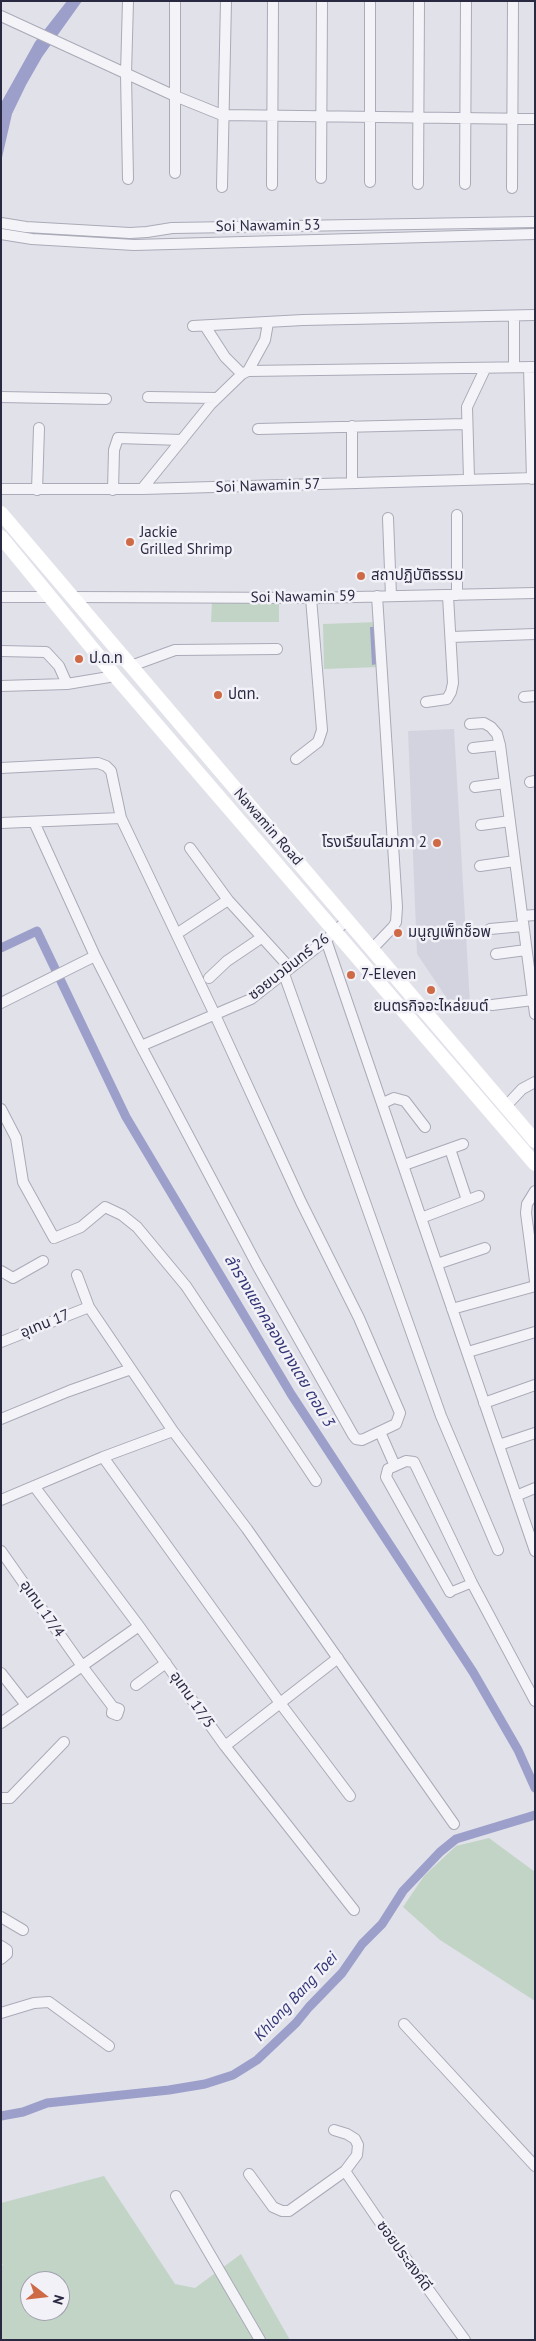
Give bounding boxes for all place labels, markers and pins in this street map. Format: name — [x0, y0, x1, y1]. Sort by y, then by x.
place label: Jackie Grilled Shrimp — [140, 524, 232, 559]
marker: Jackie Grilled Shrimp — [124, 536, 136, 548]
place label: สถาปฏิบัติธรรม — [371, 567, 463, 585]
marker: สถาปฏิบัติธรรม — [355, 570, 367, 582]
place label: ป.ด.ท — [89, 650, 123, 668]
marker: ป.ด.ท — [73, 653, 85, 665]
place label: ปตท. — [228, 686, 259, 704]
marker: ปตท. — [212, 689, 224, 701]
place label: โรงเรียนโสมาภา 2 — [322, 834, 427, 852]
marker: โรงเรียนโสมาภา 2 — [431, 837, 443, 849]
place label: มนูญเพ็ทช็อพ — [408, 924, 491, 942]
marker: มนูญเพ็ทช็อพ — [392, 927, 404, 939]
place label: 7-Eleven — [361, 966, 416, 984]
marker: 7-Eleven — [345, 969, 357, 981]
marker: ยนตรกิจอะไหล่ยนต์ — [425, 984, 437, 996]
place label: ยนตรกิจอะไหล่ยนต์ — [373, 998, 489, 1016]

